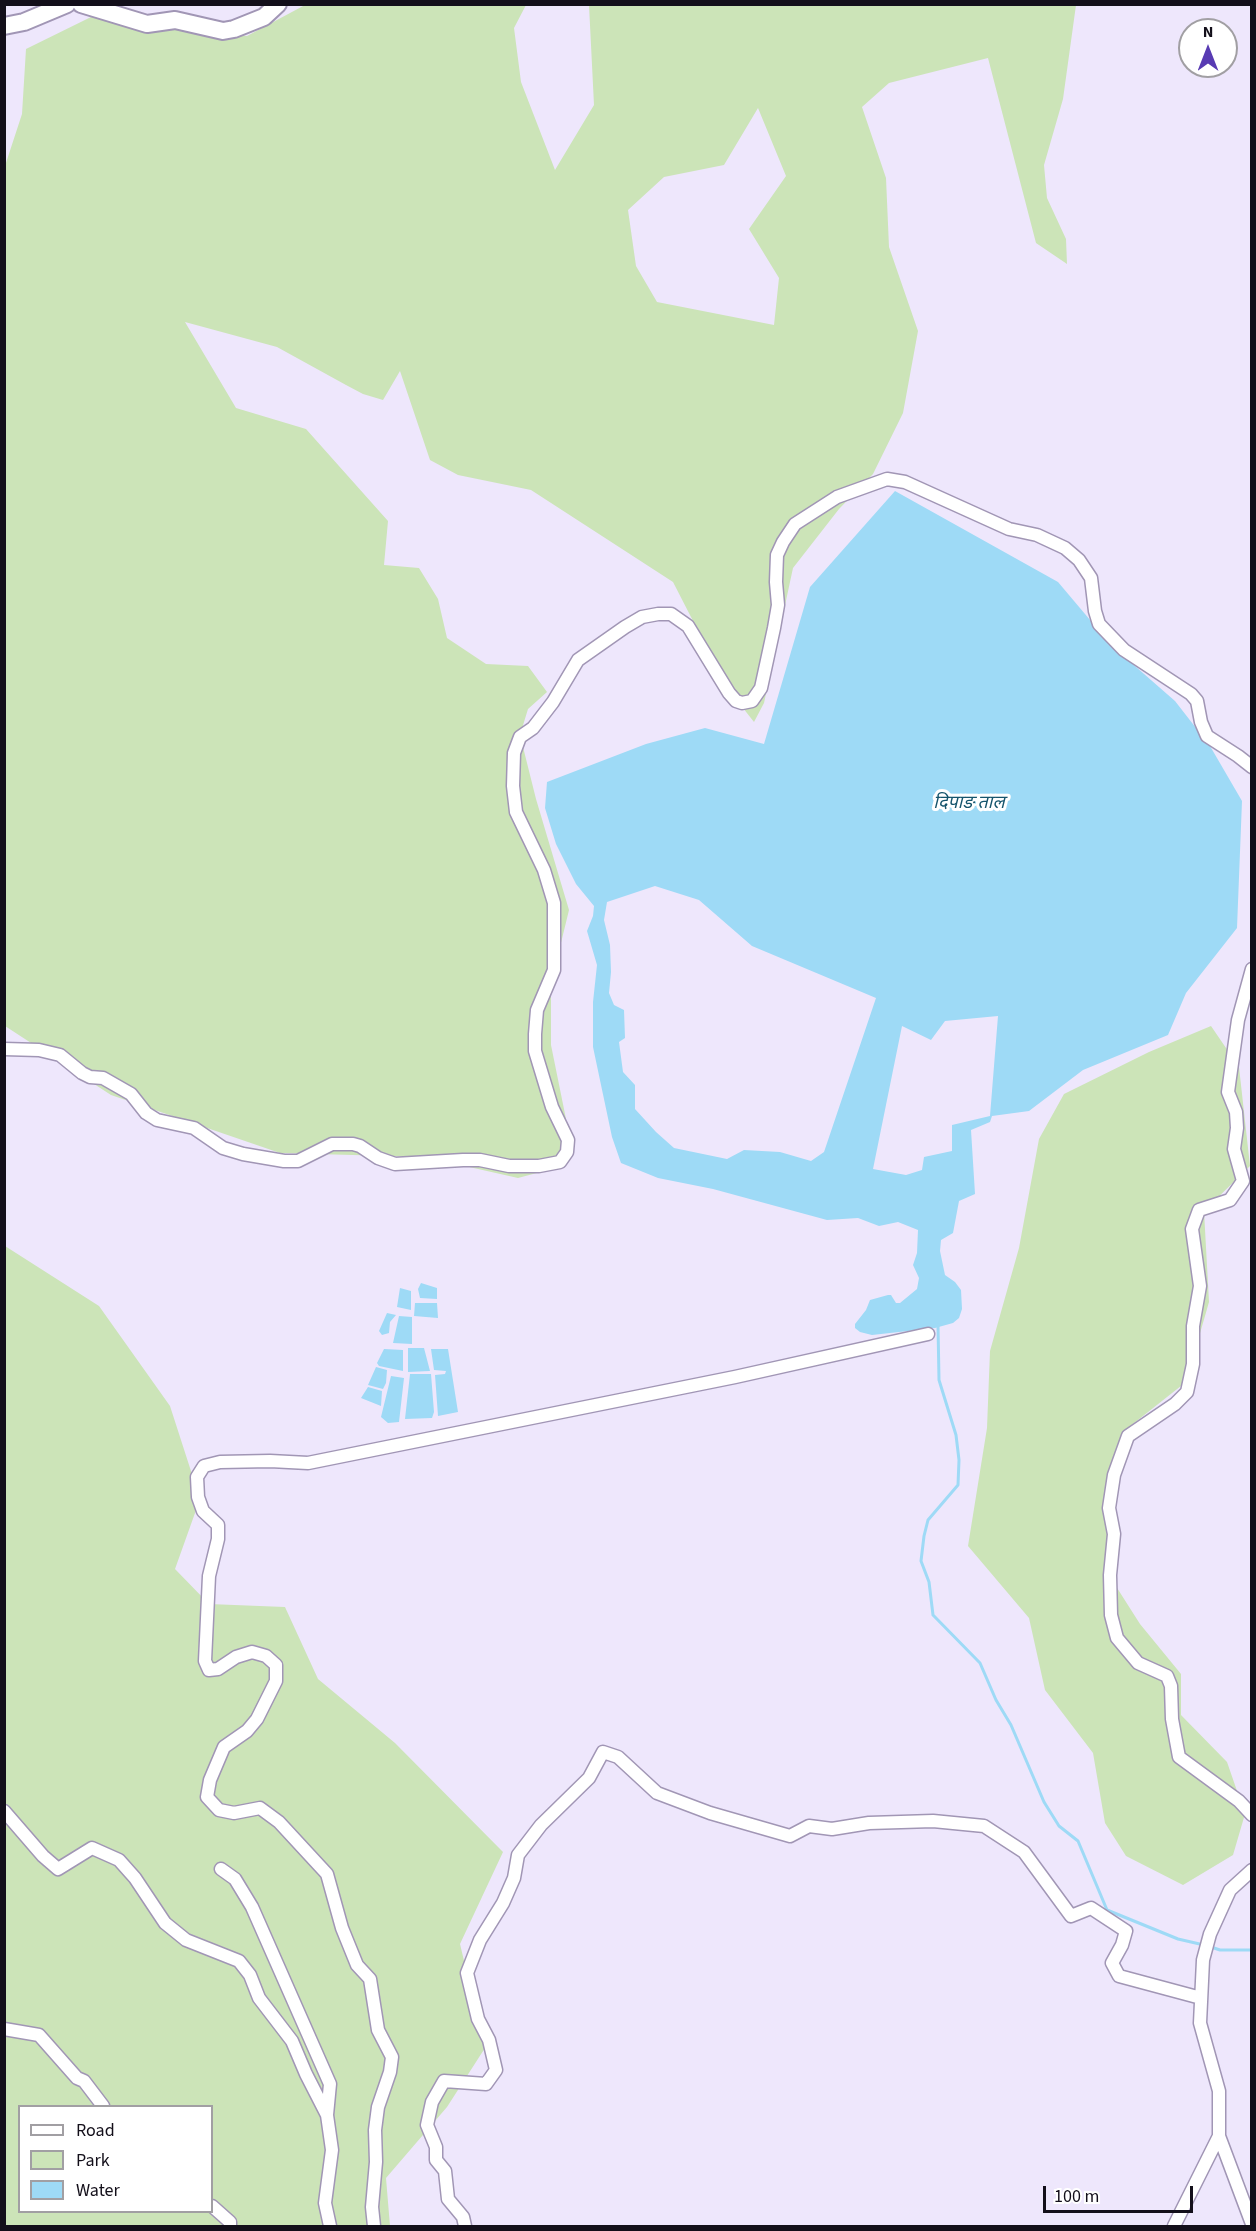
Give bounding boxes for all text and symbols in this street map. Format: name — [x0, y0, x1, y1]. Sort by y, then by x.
north arrow — [1178, 18, 1238, 78]
text: N — [1203, 21, 1213, 43]
water label: दिपाङ ताल — [933, 793, 1005, 815]
legend — [18, 2105, 213, 2213]
text: Road — [76, 2118, 115, 2143]
text: Park — [76, 2148, 110, 2173]
scale bar — [1046, 2174, 1196, 2212]
text: Water — [76, 2178, 120, 2203]
text: 100 m — [1054, 2184, 1099, 2209]

